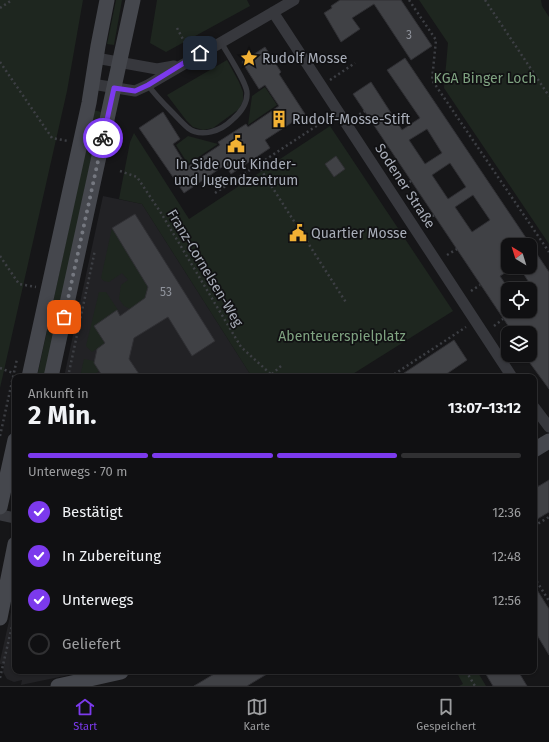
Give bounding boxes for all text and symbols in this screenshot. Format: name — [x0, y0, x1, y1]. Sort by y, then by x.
house number: 3 — [406, 28, 412, 42]
pin — [183, 36, 217, 70]
icon: home — [189, 42, 211, 64]
place icon: Rudolf Mosse — [239, 48, 259, 68]
place label: Rudolf Mosse — [262, 50, 347, 67]
park label: KGA Binger Loch — [434, 70, 536, 87]
building icon: Rudolf-Mosse-Stift — [269, 109, 289, 129]
place label: Rudolf-Mosse-Stift — [292, 111, 411, 128]
courier — [83, 118, 123, 158]
icon: bike — [92, 127, 114, 149]
public building icon: In Side Out Kinder- und Jugendzentrum — [226, 134, 246, 154]
street label: Sodener Straße — [371, 140, 439, 232]
place label: In Side Out Kinder- und Jugendzentrum — [174, 156, 298, 189]
street label: Franz-Cornelsen-Weg — [163, 206, 247, 330]
public building icon: Quartier Mosse — [288, 223, 308, 243]
place label: Quartier Mosse — [311, 225, 407, 242]
north arrow — [501, 238, 537, 274]
map controls — [501, 238, 537, 362]
button: locate — [501, 282, 537, 318]
house number: 53 — [160, 285, 172, 299]
pin — [47, 300, 81, 334]
icon: bag — [53, 306, 75, 328]
button: layers — [501, 326, 537, 362]
park label: Abenteuerspielplatz — [278, 328, 406, 345]
text: Ankunft in — [28, 386, 89, 401]
text: 13:07–13:12 — [448, 399, 521, 417]
text: 2 Min. — [28, 400, 97, 431]
text: Unterwegs · 70 m — [28, 464, 127, 479]
icon: check — [28, 501, 50, 523]
text: Bestätigt — [62, 503, 123, 521]
text: 12:36 — [492, 505, 521, 520]
icon: check — [28, 545, 50, 567]
text: In Zubereitung — [62, 547, 161, 565]
text: 12:48 — [492, 549, 521, 564]
icon: check — [28, 589, 50, 611]
text: Unterwegs — [62, 591, 134, 609]
text: 12:56 — [492, 593, 521, 608]
text: Geliefert — [62, 635, 121, 653]
tab: Start — [73, 696, 97, 733]
tab: Karte — [244, 696, 270, 733]
tab: Gespeichert — [416, 696, 476, 733]

